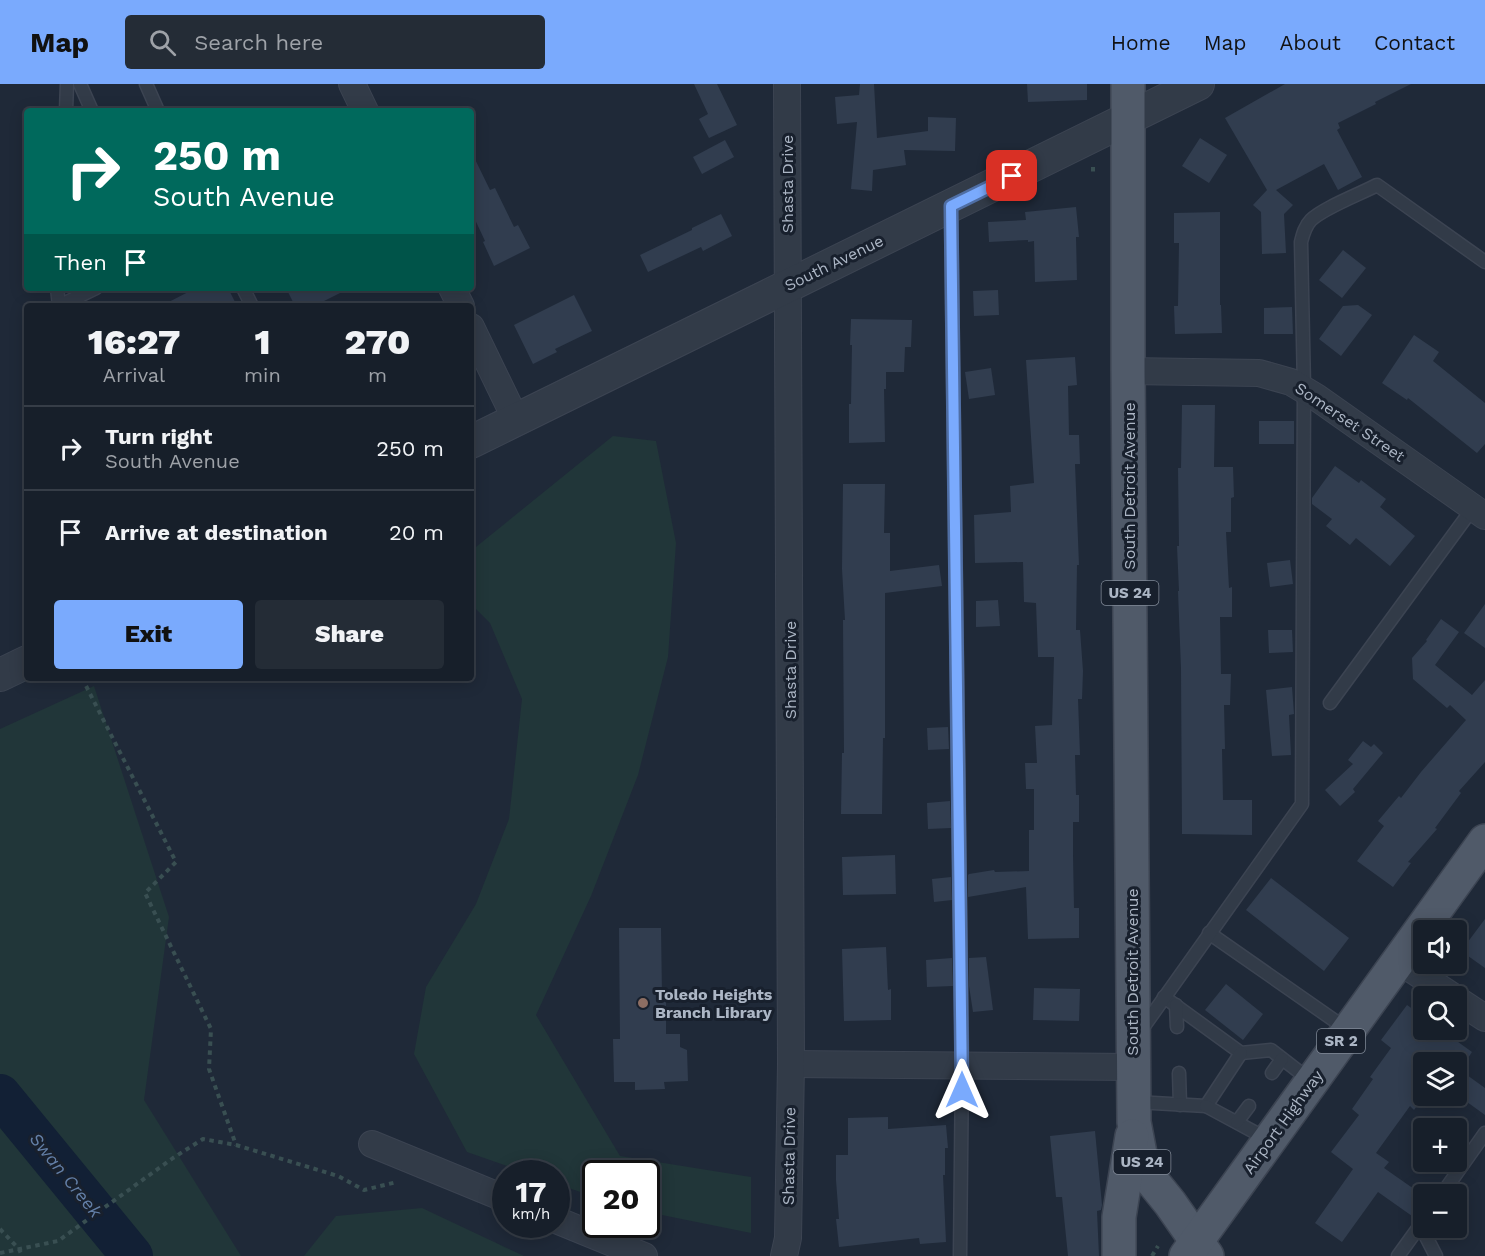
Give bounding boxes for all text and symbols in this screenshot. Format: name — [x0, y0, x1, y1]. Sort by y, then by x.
search box — [125, 15, 545, 69]
text: Map — [30, 26, 89, 59]
icon: search — [146, 26, 179, 59]
text: Search here — [194, 30, 323, 55]
text: Home — [1111, 30, 1171, 55]
text: Map — [1204, 30, 1247, 55]
text: About — [1280, 30, 1341, 55]
text: Contact — [1374, 30, 1455, 55]
text: 250 m — [153, 131, 281, 180]
icon: right — [54, 132, 132, 210]
street label: Shasta Drive — [778, 135, 797, 233]
pin — [986, 150, 1037, 201]
icon: arrive — [995, 159, 1028, 192]
text: South Avenue — [153, 181, 335, 213]
street label: South Avenue — [781, 231, 887, 295]
icon: arrive — [119, 246, 152, 279]
text: Then — [54, 250, 107, 275]
text: 16:27 — [88, 321, 180, 363]
text: 1 — [254, 321, 270, 363]
text: 270 — [344, 321, 410, 363]
text: Arrival — [103, 363, 165, 387]
text: min — [244, 363, 281, 387]
text: m — [368, 363, 387, 387]
street label: Somerset Street — [1292, 378, 1409, 466]
street label: South Detroit Avenue — [1120, 402, 1139, 570]
text: Turn right — [105, 424, 212, 449]
icon: right — [54, 432, 87, 465]
text: 250 m — [376, 436, 444, 461]
text: South Avenue — [105, 449, 240, 473]
icon: arrive — [54, 516, 87, 549]
text: Arrive at destination — [105, 520, 328, 545]
text: 20 m — [389, 520, 444, 545]
road number: US 24 — [1102, 581, 1158, 605]
button: Exit — [54, 600, 243, 669]
button: Share — [255, 600, 444, 669]
street label: Shasta Drive — [781, 621, 800, 719]
street label: South Detroit Avenue — [1123, 888, 1142, 1056]
map controls — [1413, 920, 1467, 1238]
button: sound — [1413, 920, 1467, 974]
place label: Toledo Heights Branch Library — [655, 985, 773, 1022]
button: search — [1413, 986, 1467, 1040]
marker: Toledo Heights Branch Library — [636, 996, 650, 1010]
road number: SR 2 — [1317, 1029, 1365, 1053]
button: layers — [1413, 1052, 1467, 1106]
position arrow — [930, 1058, 994, 1122]
street label: Airport Highway — [1239, 1066, 1327, 1178]
street label: Shasta Drive — [779, 1107, 799, 1205]
button: + — [1413, 1118, 1467, 1172]
water label: Swan Creek — [25, 1128, 107, 1223]
road number: US 24 — [1114, 1150, 1170, 1174]
speed limit sign: 20 — [582, 1160, 660, 1238]
text: 17 — [515, 1174, 547, 1209]
button: − — [1413, 1184, 1467, 1238]
text: km/h — [512, 1205, 550, 1223]

